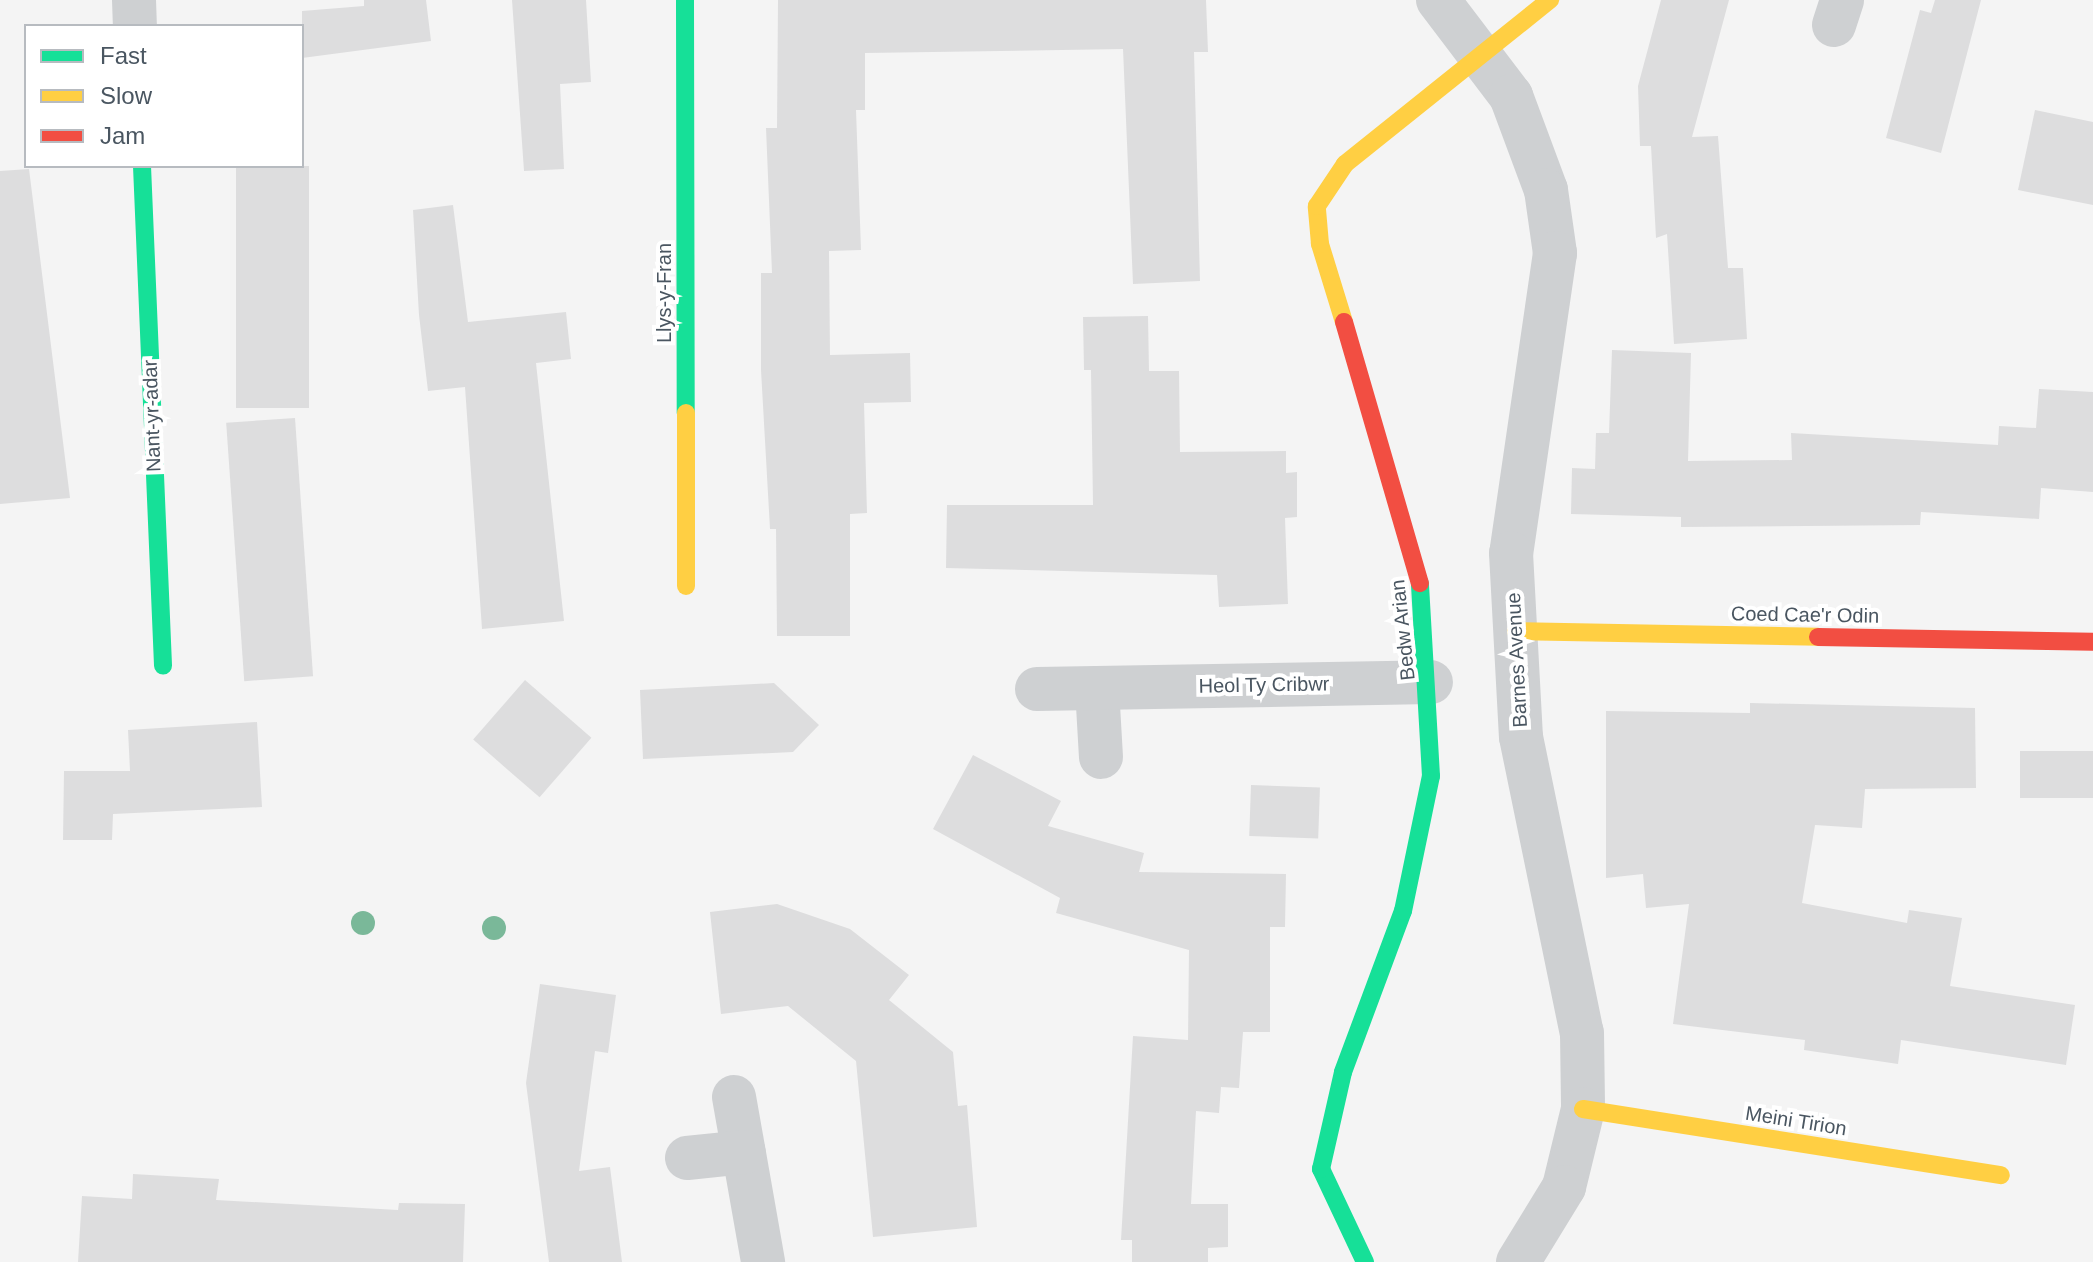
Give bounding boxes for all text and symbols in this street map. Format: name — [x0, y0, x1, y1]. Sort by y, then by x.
legend — [24, 24, 304, 168]
text: Fast — [100, 42, 147, 69]
text: Slow — [100, 82, 152, 109]
text: Jam — [100, 122, 145, 149]
street label: Llys-y-Fran — [652, 243, 676, 343]
street label: Nant-yr-adar — [138, 359, 166, 473]
street label: Bedw Arian — [1386, 578, 1420, 682]
street label: Barnes Avenue — [1501, 591, 1533, 729]
street label: Coed Cae'r Odin — [1731, 602, 1879, 628]
street label: Heol Ty Cribwr — [1198, 672, 1330, 698]
street label: Meini Tirion — [1743, 1101, 1849, 1141]

